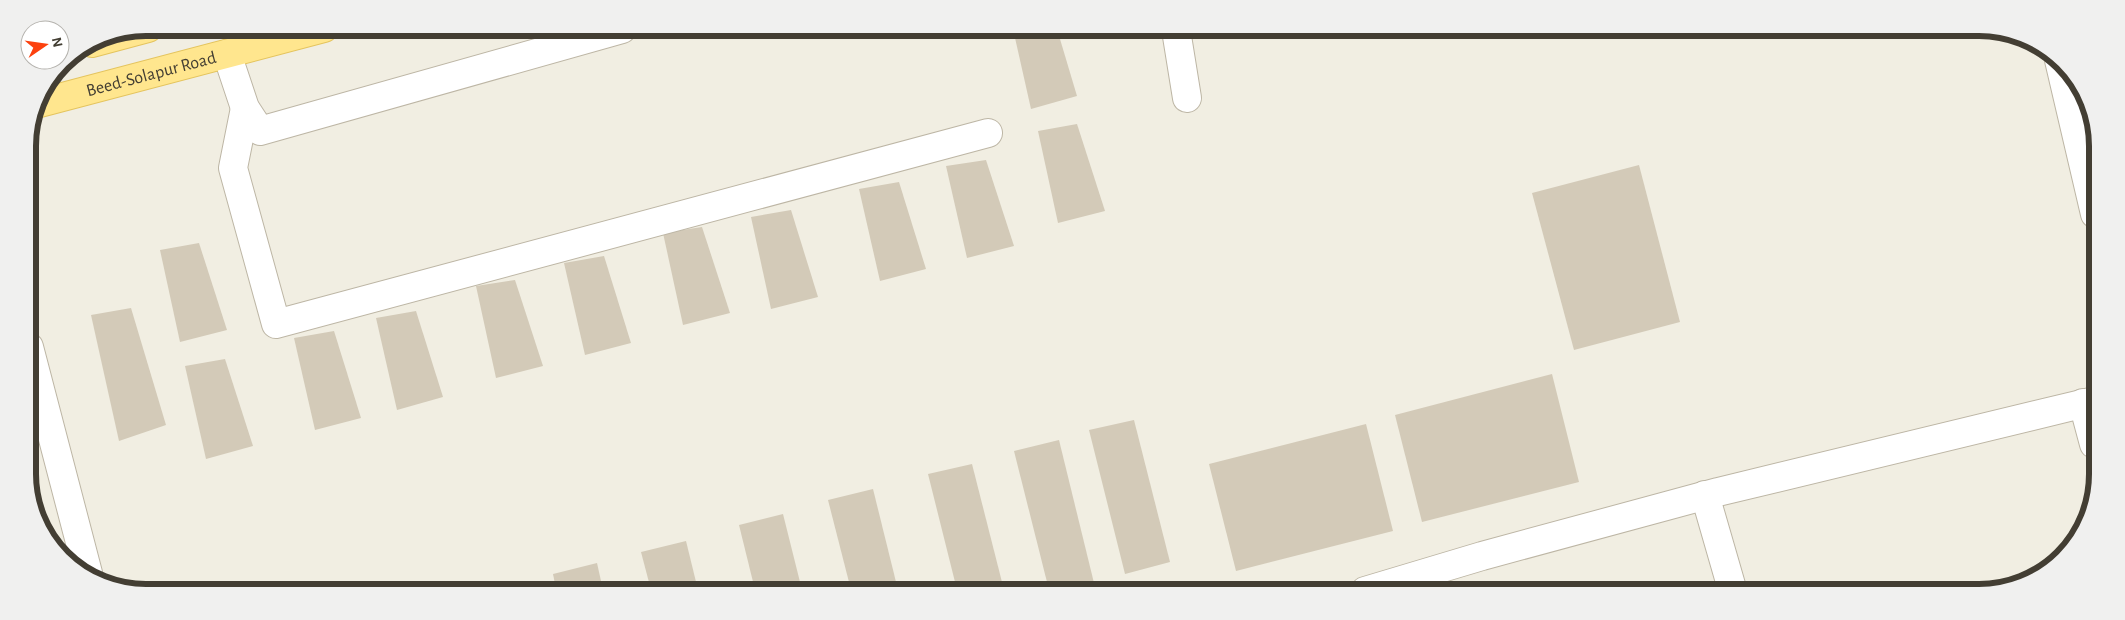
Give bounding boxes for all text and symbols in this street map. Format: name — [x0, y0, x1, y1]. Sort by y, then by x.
north arrow — [20, 20, 70, 70]
text: N — [49, 36, 65, 49]
street label: Beed-Solapur Road — [84, 49, 218, 100]

